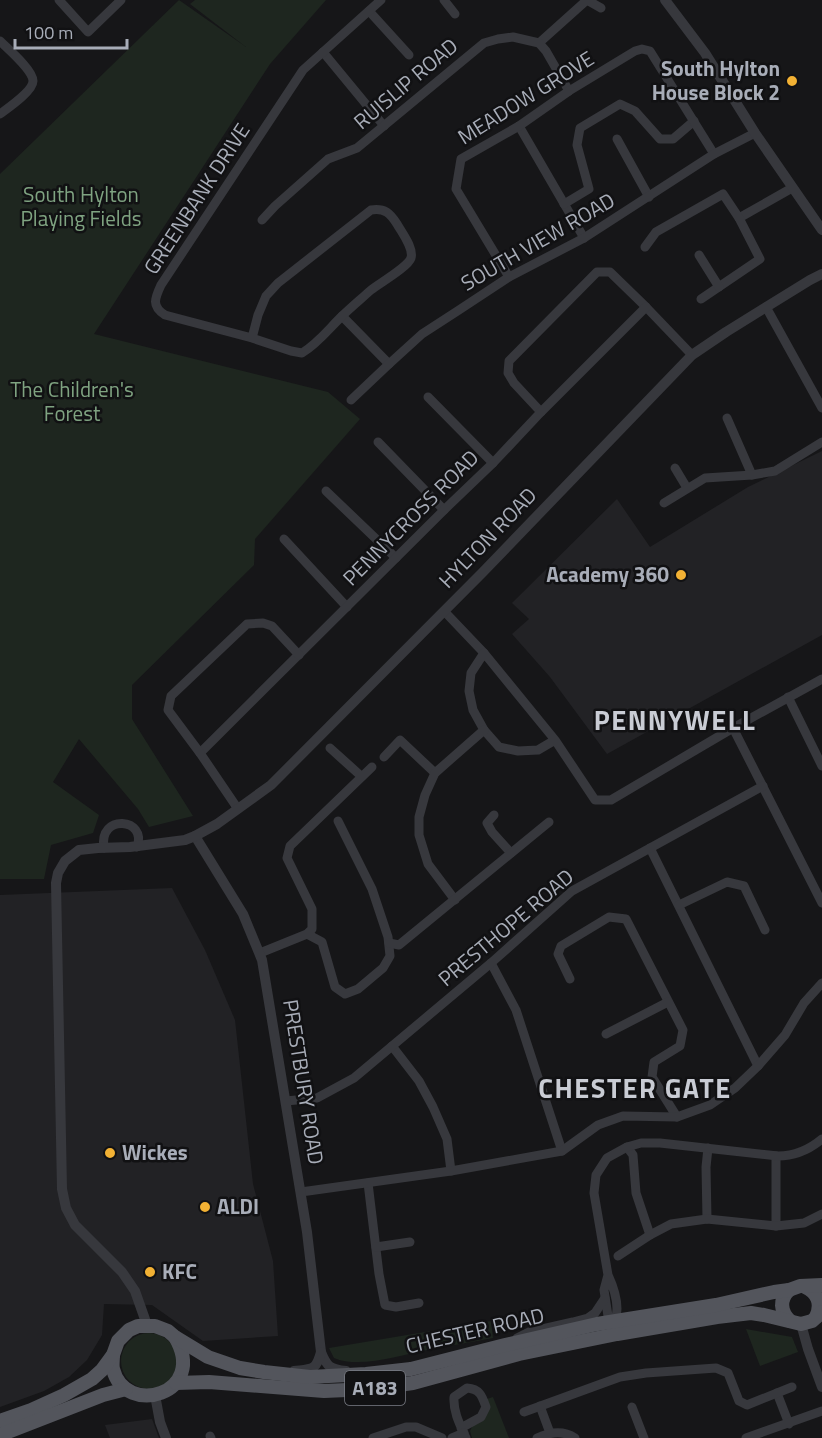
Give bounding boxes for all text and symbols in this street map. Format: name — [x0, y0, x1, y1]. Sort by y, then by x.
scale bar — [15, 12, 128, 50]
text: 100 m — [24, 19, 73, 46]
street label: RUISLIP ROAD — [346, 30, 465, 137]
street label: MEADOW GROVE — [451, 42, 600, 152]
place label: South Hylton House Block 2 — [652, 52, 780, 108]
marker: South Hylton House Block 2 — [785, 74, 799, 88]
street label: GREENBANK DRIVE — [135, 116, 257, 280]
park label: South Hylton Playing Fields — [20, 178, 142, 234]
street label: SOUTH VIEW ROAD — [454, 184, 621, 298]
park label: The Children's Forest — [10, 373, 134, 429]
street label: PENNYCROSS ROAD — [335, 442, 486, 593]
street label: HYLTON ROAD — [431, 480, 544, 595]
place label: Academy 360 — [546, 558, 669, 590]
marker: Academy 360 — [674, 568, 688, 582]
district label: PENNYWELL — [594, 699, 756, 740]
street label: PRESTHOPE ROAD — [430, 861, 580, 994]
street label: PRESTBURY ROAD — [275, 997, 333, 1167]
district label: CHESTER GATE — [538, 1067, 732, 1108]
place label: Wickes — [122, 1136, 188, 1168]
marker: Wickes — [103, 1146, 117, 1160]
place label: ALDI — [217, 1190, 259, 1222]
marker: ALDI — [198, 1200, 212, 1214]
place label: KFC — [162, 1255, 197, 1287]
marker: KFC — [143, 1265, 157, 1279]
street label: CHESTER ROAD — [402, 1299, 547, 1362]
road number: A183 — [345, 1371, 405, 1405]

